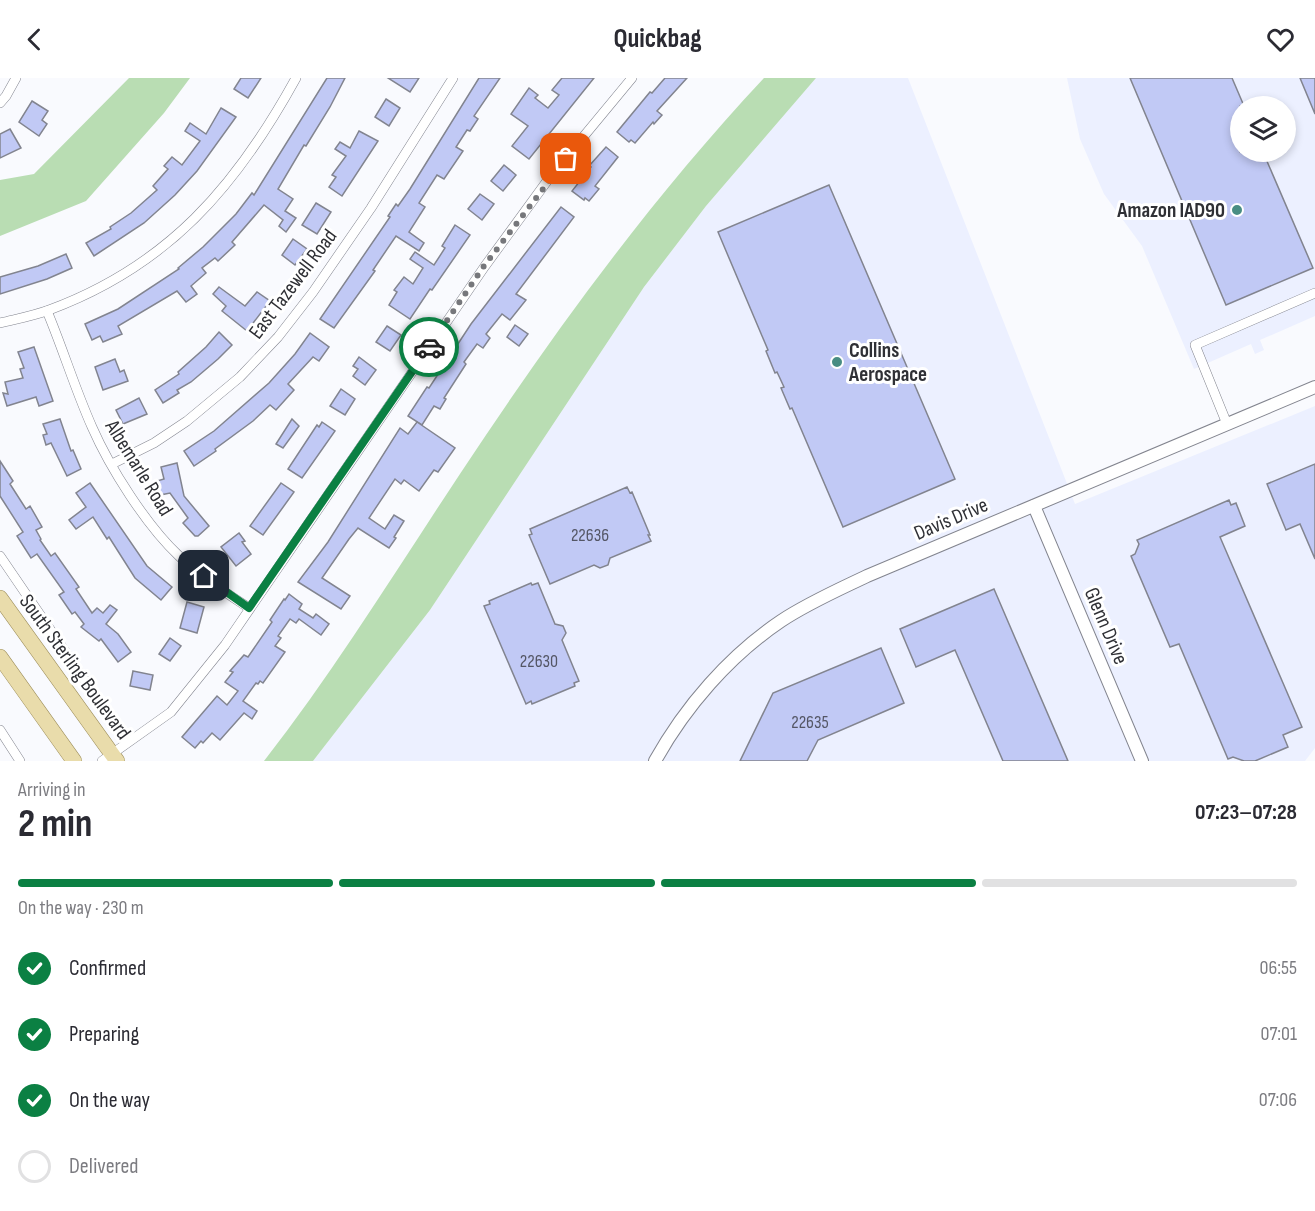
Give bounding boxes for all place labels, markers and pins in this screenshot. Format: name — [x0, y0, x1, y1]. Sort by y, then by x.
pin — [540, 133, 591, 184]
place label: Amazon IAD90 — [1116, 198, 1225, 223]
marker: Amazon IAD90 — [1230, 203, 1244, 217]
place label: Collins Aerospace — [848, 338, 927, 387]
marker: Collins Aerospace — [830, 355, 844, 369]
pin — [178, 550, 229, 601]

